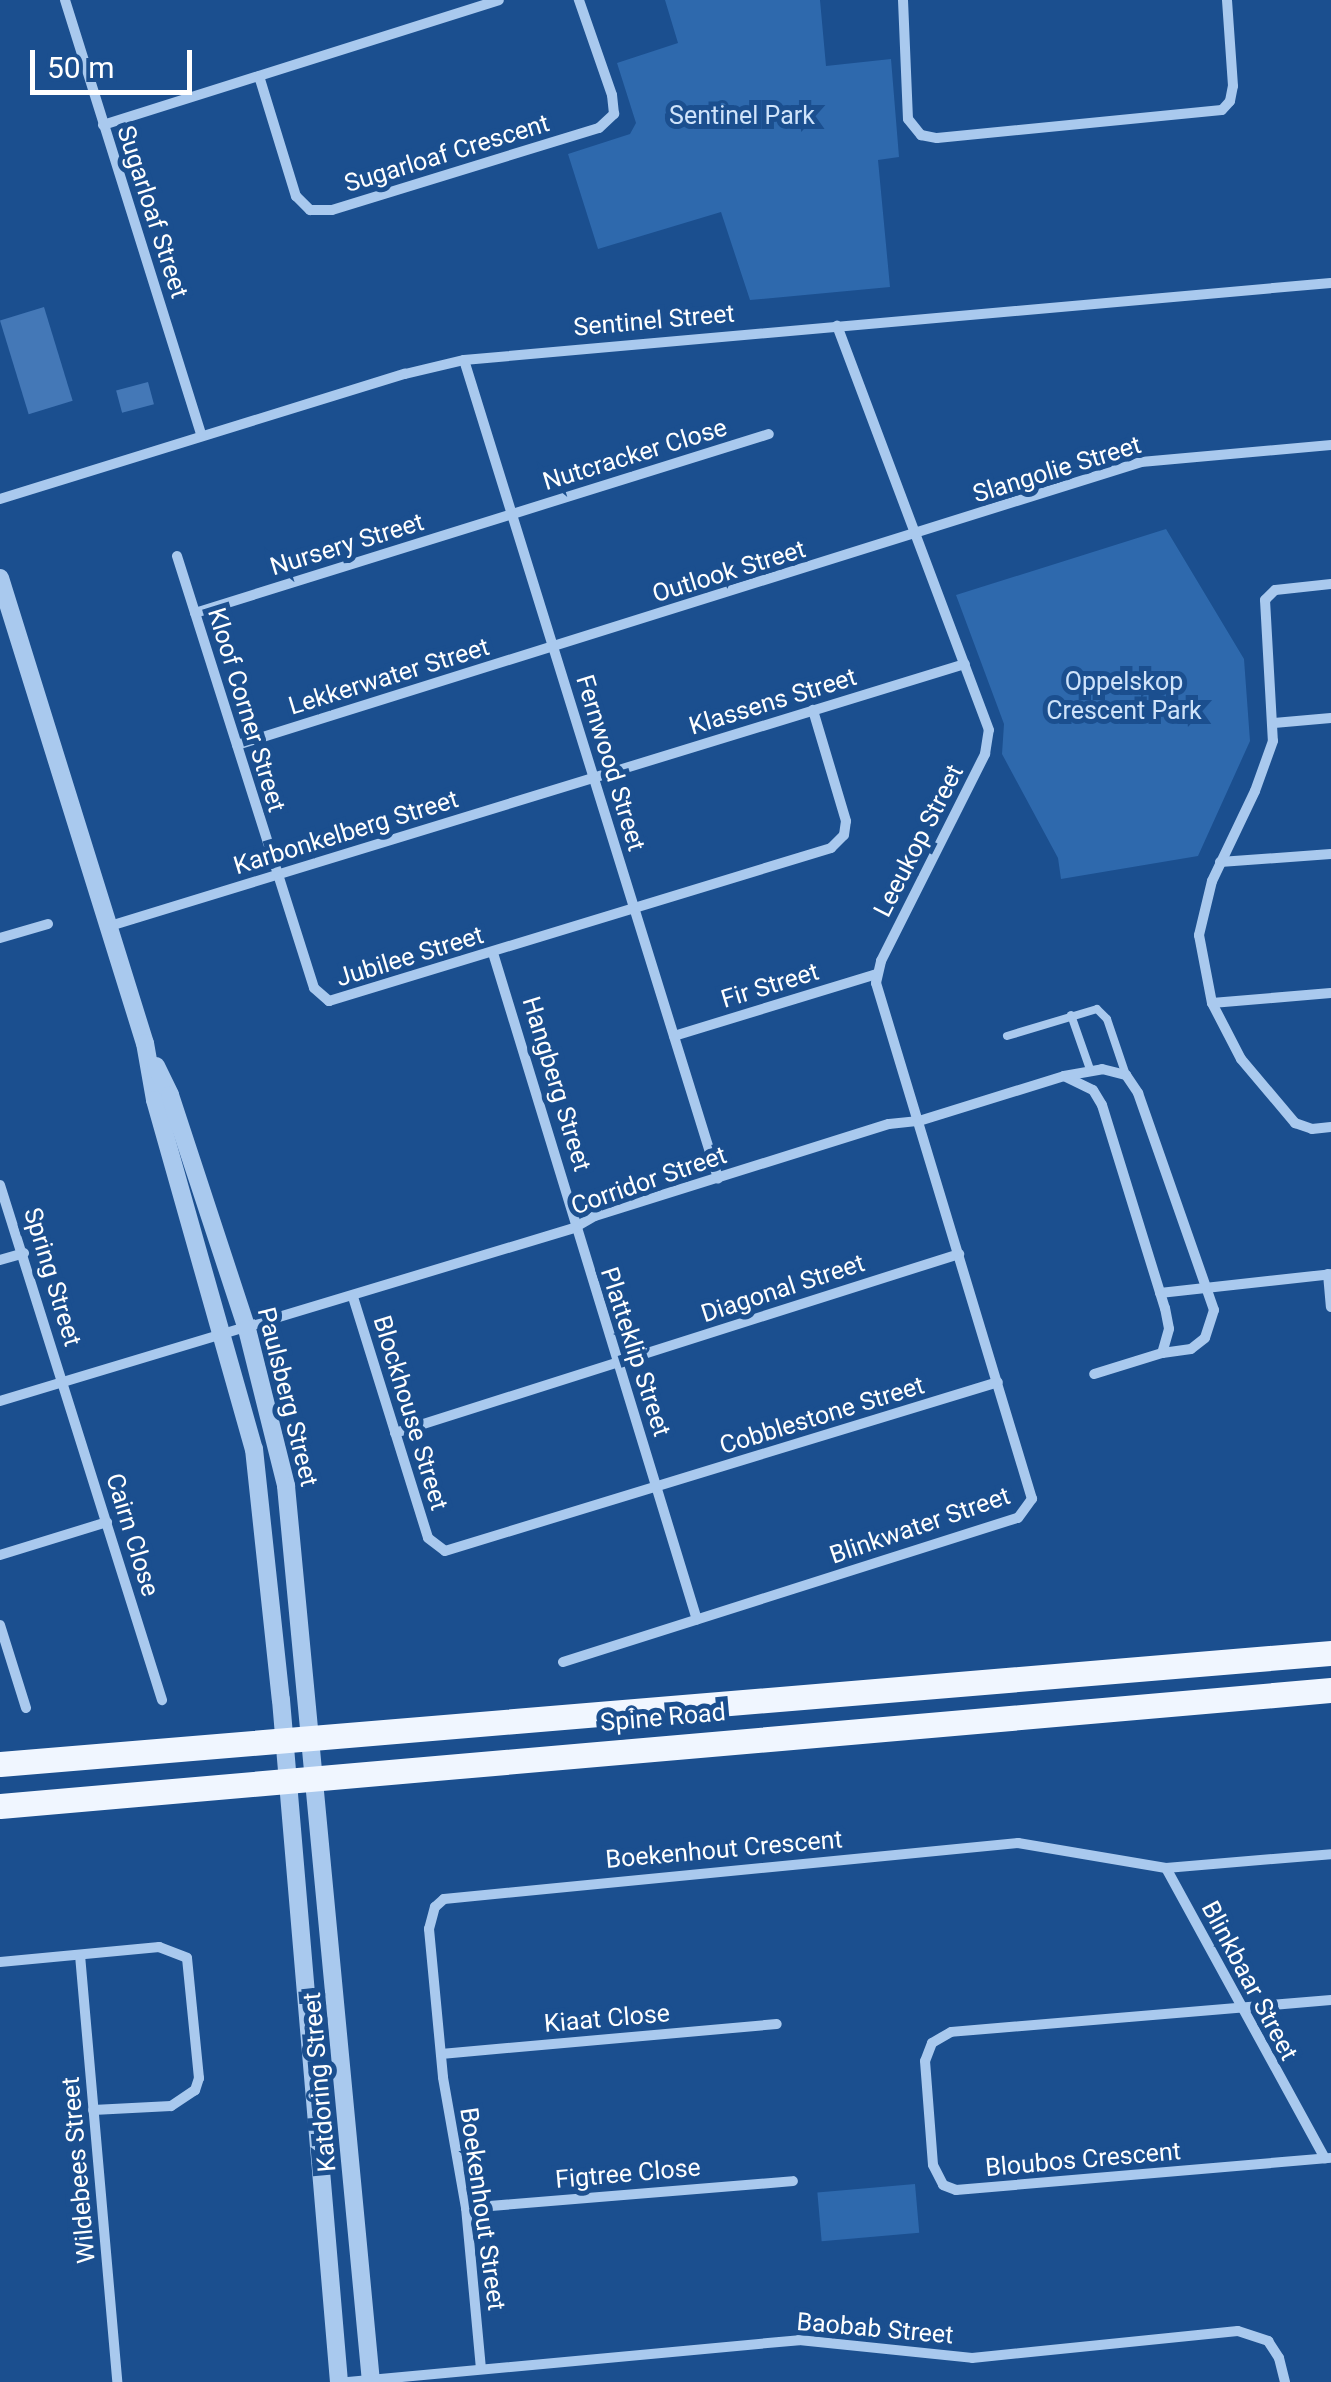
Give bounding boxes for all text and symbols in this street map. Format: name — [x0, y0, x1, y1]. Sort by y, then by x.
scale bar — [35, 30, 198, 92]
text: 50 m — [47, 50, 114, 85]
park label: Sentinel Park — [669, 101, 815, 131]
street label: Sugarloaf Crescent — [341, 109, 553, 199]
street label: Sugarloaf Street — [110, 122, 194, 302]
street label: Sentinel Street — [572, 299, 736, 343]
street label: Nutcracker Close — [539, 413, 731, 497]
street label: Slangolie Street — [969, 430, 1145, 510]
street label: Nursery Street — [267, 507, 427, 583]
street label: Outlook Street — [649, 534, 809, 610]
street label: Kloof Corner Street — [201, 604, 291, 816]
street label: Lekkerwater Street — [285, 632, 493, 722]
street label: Klassens Street — [686, 662, 860, 742]
park label: Oppelskop Crescent Park — [1046, 668, 1202, 727]
street label: Fernwood Street — [569, 671, 651, 855]
street label: Leeukop Street — [868, 760, 970, 922]
street label: Karbonkelberg Street — [230, 785, 462, 881]
street label: Jubilee Street — [333, 920, 487, 994]
street label: Fir Street — [718, 957, 822, 1015]
street label: Hangberg Street — [515, 993, 597, 1175]
street label: Corridor Street — [567, 1140, 731, 1222]
street label: Spring Street — [17, 1204, 87, 1350]
street label: Diagonal Street — [698, 1248, 868, 1330]
street label: Platteklip Street — [594, 1264, 676, 1440]
street label: Paulsberg Street — [250, 1304, 324, 1490]
street label: Blockhouse Street — [366, 1312, 454, 1514]
street label: Cobblestone Street — [716, 1371, 928, 1461]
street label: Cairn Close — [99, 1470, 165, 1600]
street label: Blinkwater Street — [826, 1481, 1014, 1571]
street label: Spine Road — [599, 1698, 727, 1738]
street label: Boekenhout Crescent — [604, 1825, 844, 1875]
street label: Blinkbaar Street — [1194, 1896, 1304, 2066]
street label: Katdoring Street — [297, 1991, 343, 2173]
street label: Kiaat Close — [543, 1999, 671, 2039]
street label: Wildebees Street — [56, 2075, 102, 2265]
street label: Boekenhout Street — [453, 2106, 511, 2312]
street label: Bloubos Crescent — [984, 2137, 1182, 2183]
street label: Figtree Close — [554, 2153, 702, 2195]
street label: Baobab Street — [795, 2307, 955, 2351]

